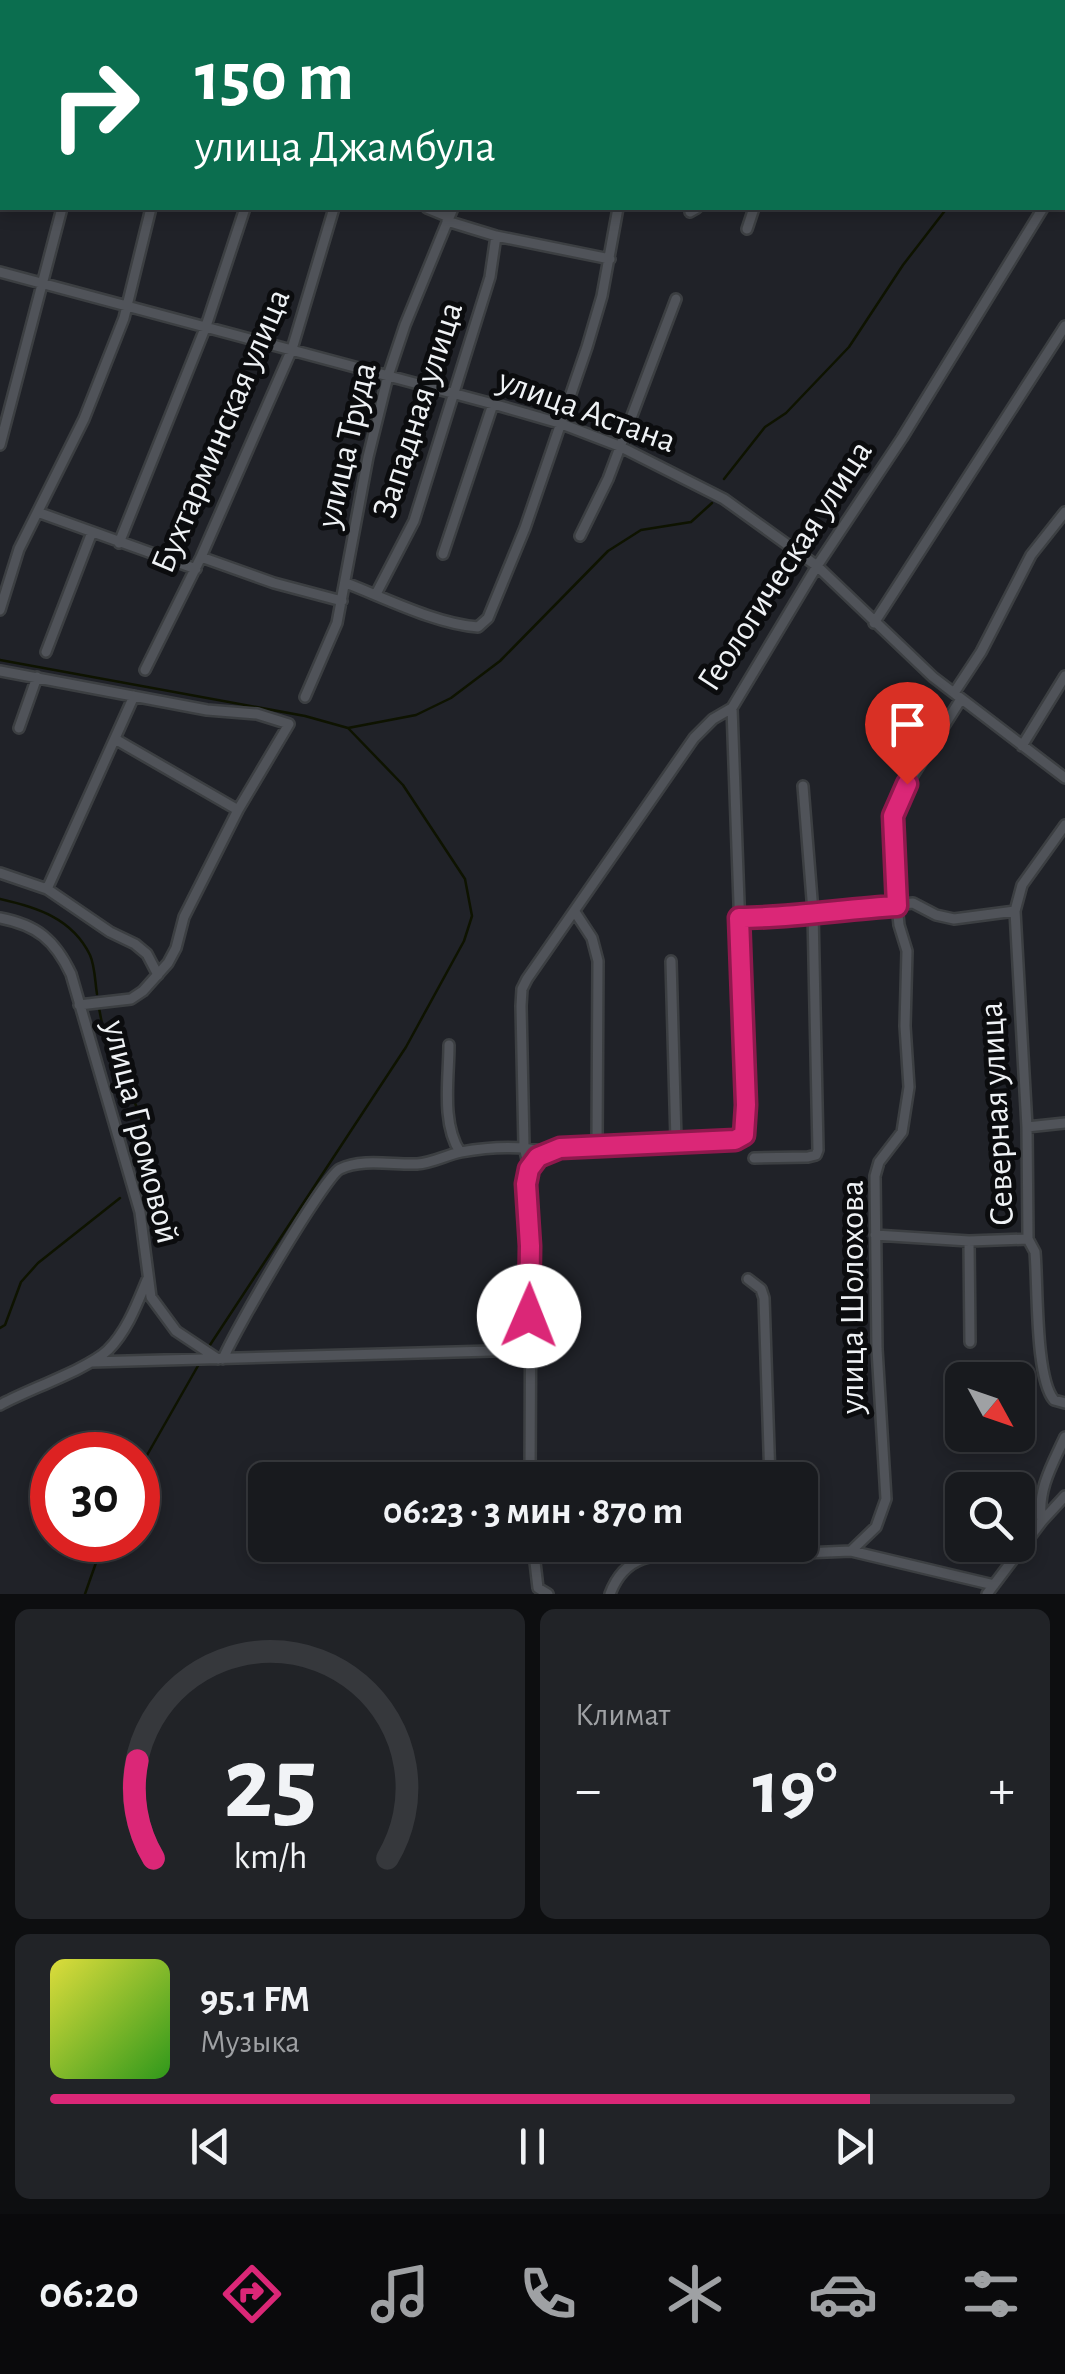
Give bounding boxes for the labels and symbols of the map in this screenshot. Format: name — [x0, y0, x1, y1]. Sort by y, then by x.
street label: Бухтарминская улица — [145, 284, 297, 578]
street label: Западная улица — [367, 298, 469, 522]
street label: улица Труда — [311, 359, 383, 532]
street label: улица Астана — [493, 362, 680, 459]
street label: Геологическая улица — [691, 435, 879, 697]
pin — [865, 682, 950, 785]
street label: Северная улица — [974, 1001, 1020, 1227]
street label: улица Громовой — [96, 1016, 186, 1247]
street label: улица Шолохова — [835, 1180, 870, 1415]
position arrow — [477, 1264, 581, 1368]
north arrow — [945, 1362, 1035, 1452]
speed limit sign: 30 — [30, 1432, 160, 1562]

